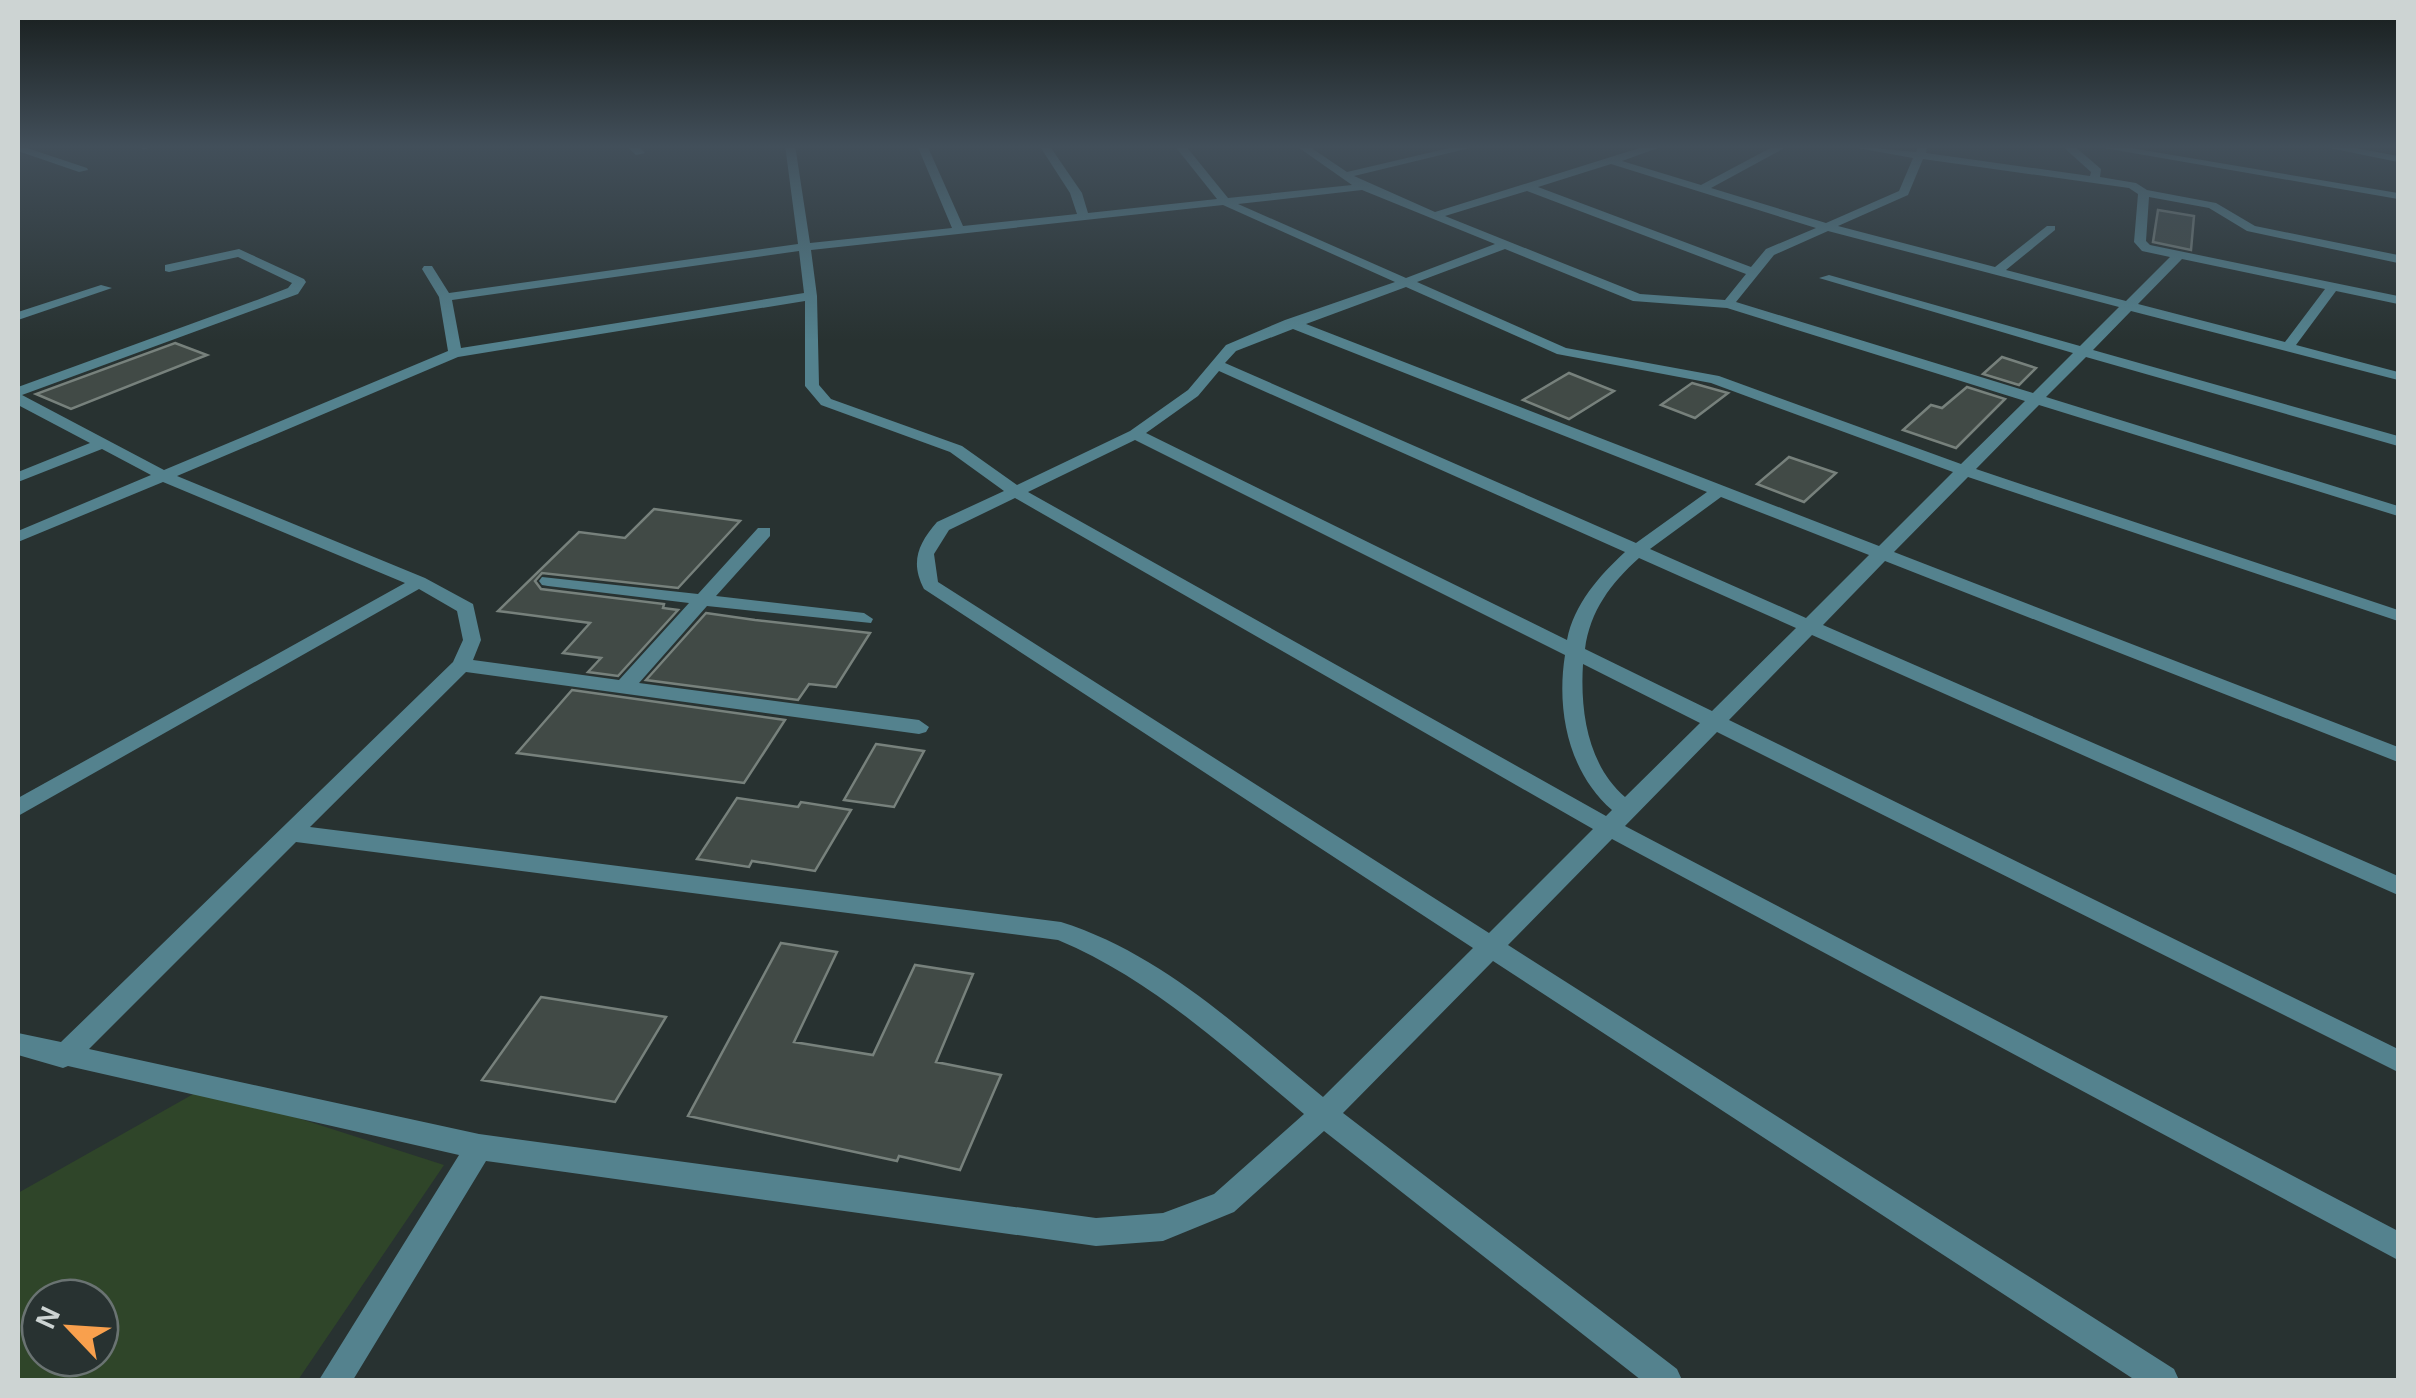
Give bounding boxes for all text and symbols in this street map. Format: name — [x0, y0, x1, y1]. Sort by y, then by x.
north arrow — [20, 1278, 120, 1378]
text: N — [29, 1302, 66, 1333]

